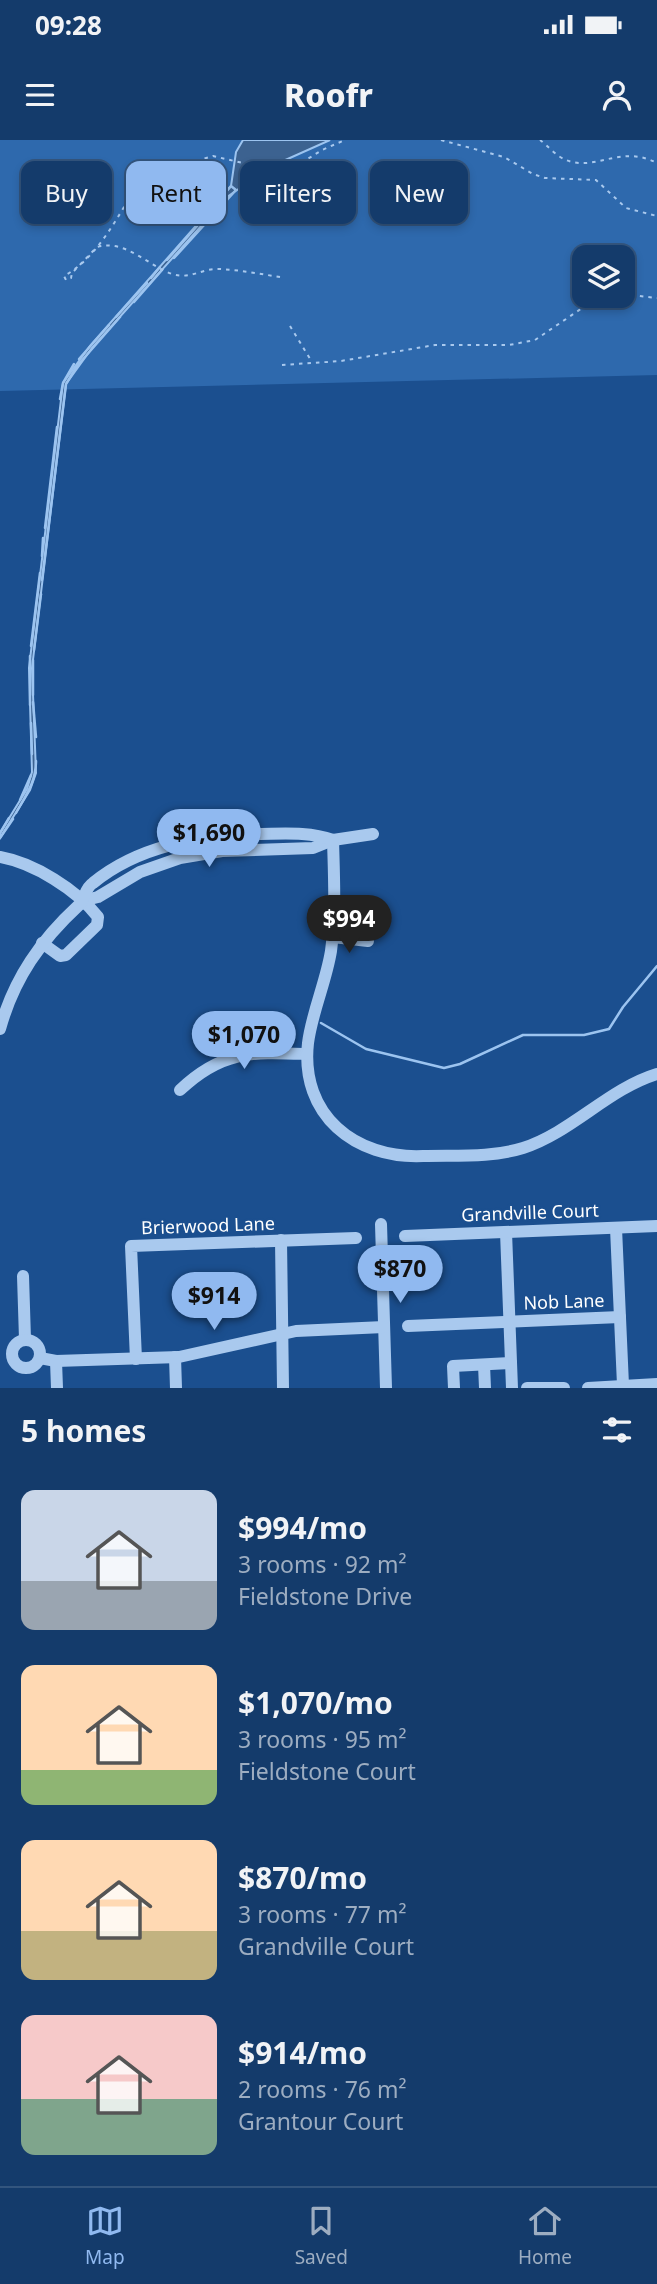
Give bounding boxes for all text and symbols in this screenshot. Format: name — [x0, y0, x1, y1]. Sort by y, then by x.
text: 09:28 — [35, 7, 102, 43]
text: Roofr — [284, 73, 373, 116]
icon: menu — [21, 76, 59, 114]
icon: person — [598, 76, 636, 114]
chip: Buy — [21, 161, 112, 224]
chip: Rent — [126, 161, 226, 224]
chip: Filters — [240, 161, 356, 224]
chip: New — [370, 161, 468, 224]
map controls — [572, 245, 635, 308]
button: layers — [572, 245, 635, 308]
pin: $1,690 — [152, 810, 266, 869]
text: $1,690 — [173, 816, 245, 848]
pin: $994 — [308, 896, 390, 955]
text: $994 — [323, 902, 375, 934]
pin: $1,070 — [187, 1012, 301, 1071]
text: $1,070 — [208, 1018, 280, 1050]
street label: Grandville Court — [461, 1198, 600, 1226]
street label: Brierwood Lane — [141, 1211, 275, 1239]
pin: $870 — [359, 1246, 441, 1305]
text: $870 — [374, 1252, 426, 1284]
pin: $914 — [173, 1272, 255, 1332]
text: $914 — [188, 1279, 240, 1311]
street label: Nob Lane — [523, 1288, 605, 1314]
text: 5 homes — [21, 1410, 146, 1451]
icon: filters — [598, 1411, 636, 1449]
text: $994/mo — [238, 1507, 367, 1548]
icon: home — [77, 1518, 161, 1602]
text: 3 rooms · 92 m² — [238, 1548, 407, 1580]
text: Fieldstone Drive — [238, 1580, 412, 1612]
text: $1,070/mo — [238, 1682, 393, 1723]
icon: home — [77, 1693, 161, 1777]
text: 3 rooms · 95 m² — [238, 1723, 407, 1755]
text: Fieldstone Court — [238, 1755, 416, 1787]
text: $870/mo — [238, 1857, 367, 1898]
icon: home — [77, 1868, 161, 1952]
text: 3 rooms · 77 m² — [238, 1898, 407, 1930]
text: Grandville Court — [238, 1930, 414, 1962]
text: $914/mo — [238, 2032, 367, 2073]
icon: home — [77, 2043, 161, 2127]
text: 2 rooms · 76 m² — [238, 2073, 407, 2105]
text: Grantour Court — [238, 2105, 403, 2137]
tab: Map — [85, 2202, 125, 2270]
tab: Saved — [295, 2202, 348, 2270]
tab: Home — [518, 2202, 572, 2270]

